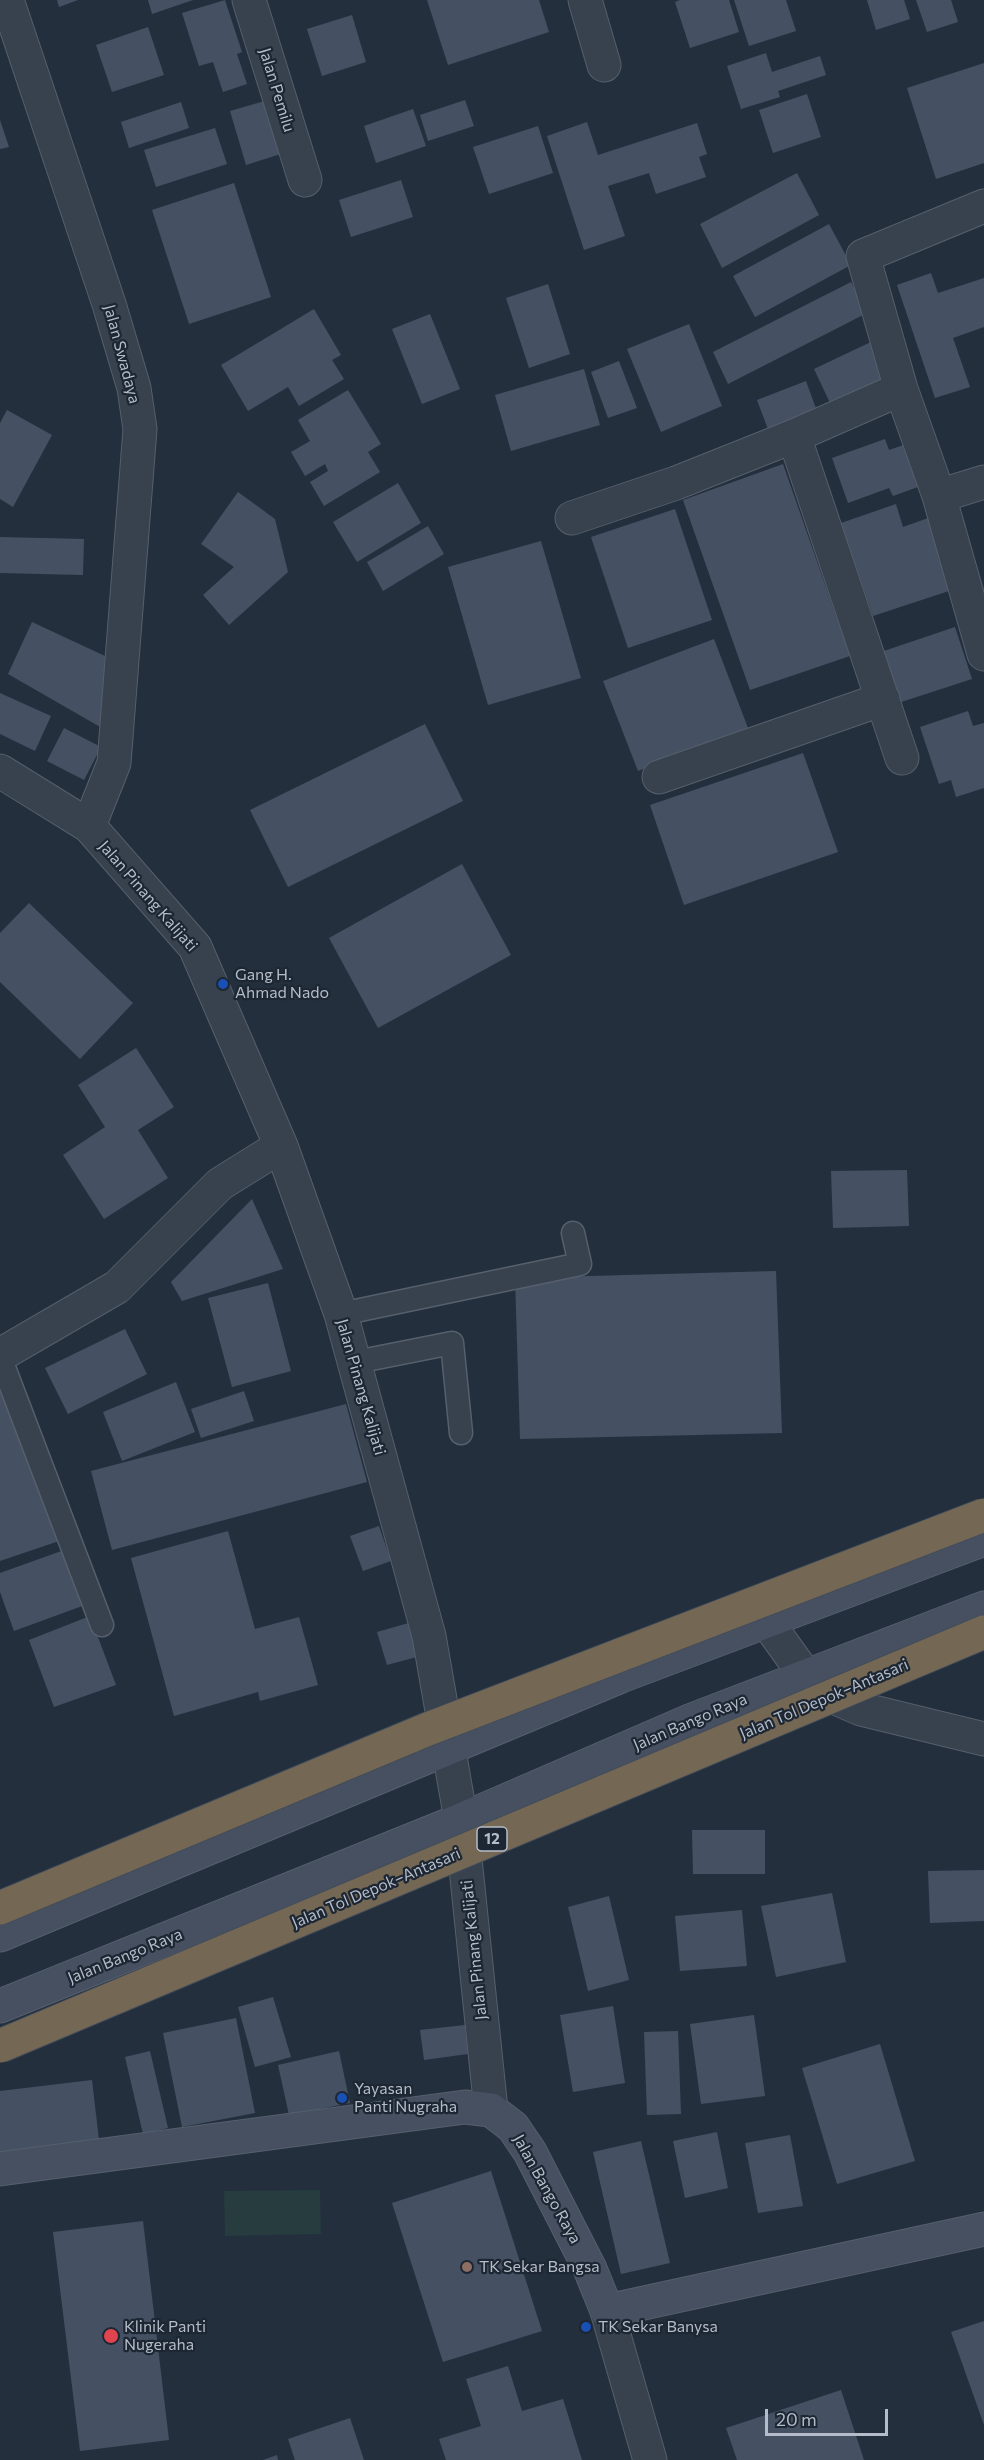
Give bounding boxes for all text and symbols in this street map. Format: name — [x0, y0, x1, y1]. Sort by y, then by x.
street label: Jalan Pemilu — [255, 46, 299, 134]
street label: Jalan Swadaya — [100, 302, 144, 406]
street label: Jalan Pinang Kalijati — [95, 837, 201, 955]
place label: Gang H. Ahmad Nado — [235, 965, 329, 1003]
marker: Gang H. Ahmad Nado — [216, 977, 230, 991]
street label: Jalan Pinang Kalijati — [332, 1317, 390, 1457]
street label: Jalan Tol Depok–Antasari — [737, 1655, 911, 1743]
street label: Jalan Bango Raya — [630, 1689, 750, 1755]
road number: 12 — [477, 1827, 507, 1851]
street label: Jalan Tol Depok–Antasari — [289, 1844, 463, 1932]
street label: Jalan Pinang Kalijati — [457, 1879, 491, 2021]
street label: Jalan Bango Raya — [65, 1924, 185, 1988]
place label: Yayasan Panti Nugraha — [354, 2079, 457, 2117]
marker: Yayasan Panti Nugraha — [335, 2091, 349, 2105]
street label: Jalan Bango Raya — [509, 2131, 585, 2247]
place label: TK Sekar Bangsa — [479, 2257, 600, 2277]
marker: TK Sekar Bangsa — [460, 2260, 474, 2274]
place label: Klinik Panti Nugeraha — [124, 2317, 206, 2355]
place label: TK Sekar Banysa — [598, 2317, 718, 2337]
marker: TK Sekar Banysa — [579, 2320, 593, 2334]
marker: Klinik Panti Nugeraha — [102, 2327, 120, 2345]
scale bar — [768, 2397, 891, 2435]
text: 20 m — [776, 2408, 817, 2430]

